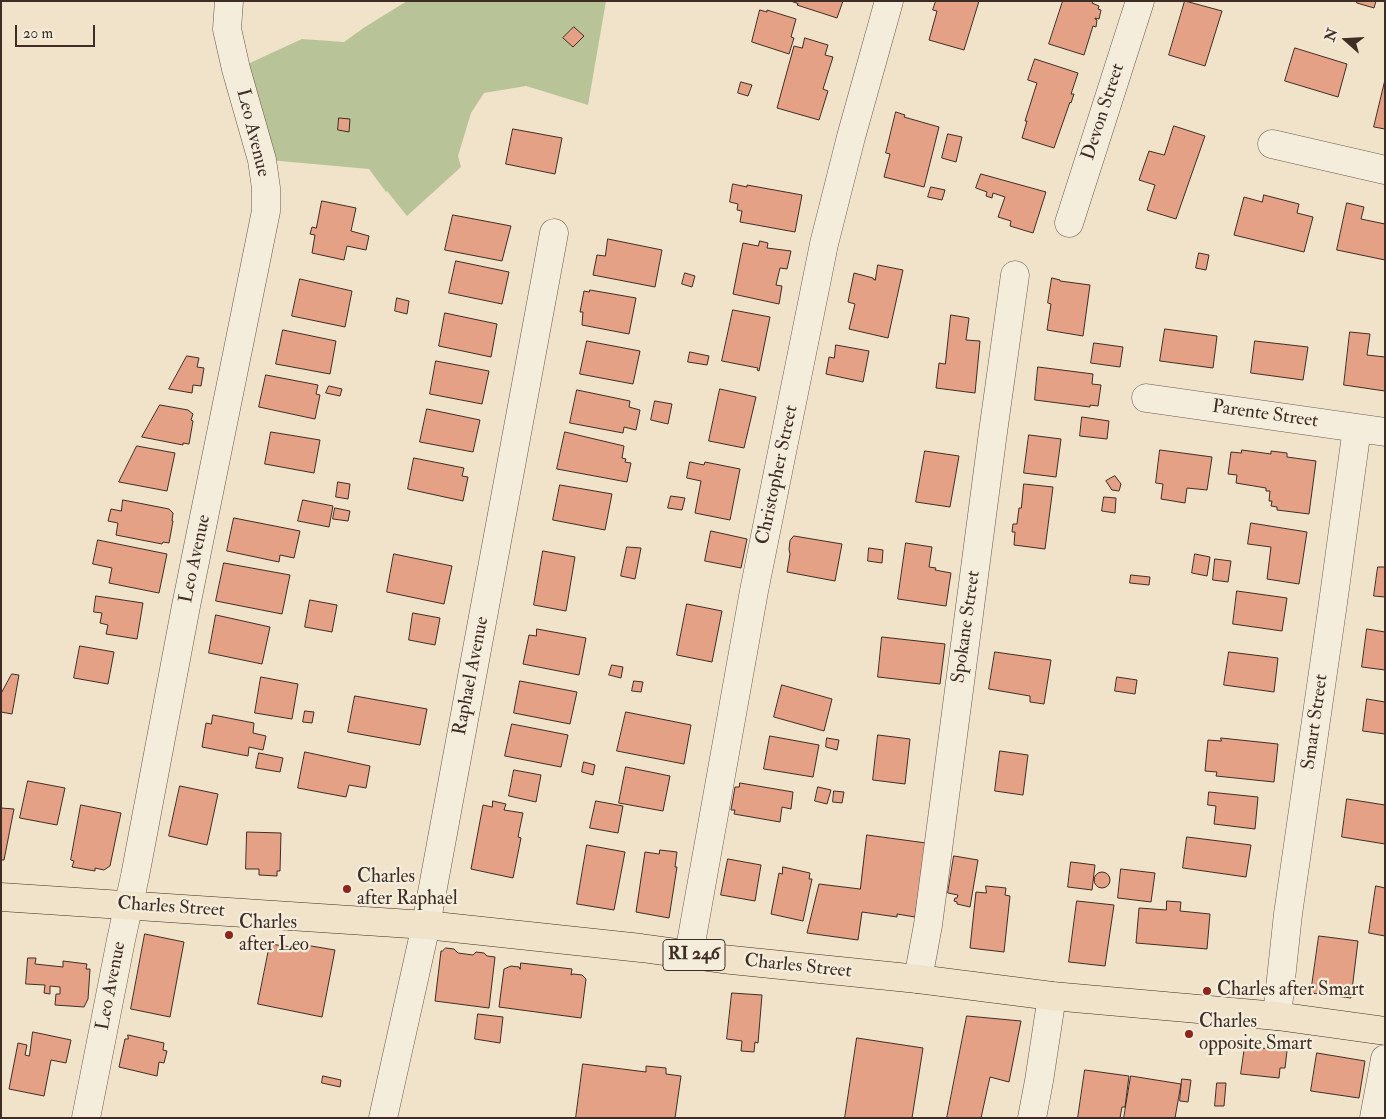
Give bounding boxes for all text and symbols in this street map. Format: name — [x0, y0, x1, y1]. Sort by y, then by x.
scale bar — [18, 15, 98, 47]
north arrow — [1321, 15, 1371, 65]
text: 20 m — [23, 24, 53, 43]
text: N — [1321, 26, 1341, 44]
street label: Devon Street — [1078, 61, 1130, 163]
street label: Leo Avenue — [230, 87, 274, 179]
street label: Parente Street — [1210, 396, 1320, 434]
street label: Christopher Street — [752, 403, 804, 547]
street label: Leo Avenue — [176, 513, 216, 605]
street label: Spokane Street — [948, 569, 986, 685]
street label: Raphael Avenue — [449, 615, 495, 737]
street label: Smart Street — [1298, 673, 1334, 771]
place label: Charles after Raphael — [357, 867, 458, 911]
marker: Charles after Raphael — [341, 883, 353, 895]
street label: Charles Street — [116, 893, 226, 923]
place label: Charles after Leo — [239, 913, 309, 957]
marker: Charles after Leo — [223, 929, 235, 941]
street label: Leo Avenue — [92, 940, 132, 1032]
road number: RI 246 — [663, 940, 725, 970]
street label: Charles Street — [743, 950, 853, 984]
place label: Charles after Smart — [1217, 980, 1364, 1002]
marker: Charles after Smart — [1201, 985, 1213, 997]
place label: Charles opposite Smart — [1199, 1012, 1312, 1056]
marker: Charles opposite Smart — [1183, 1028, 1195, 1040]

